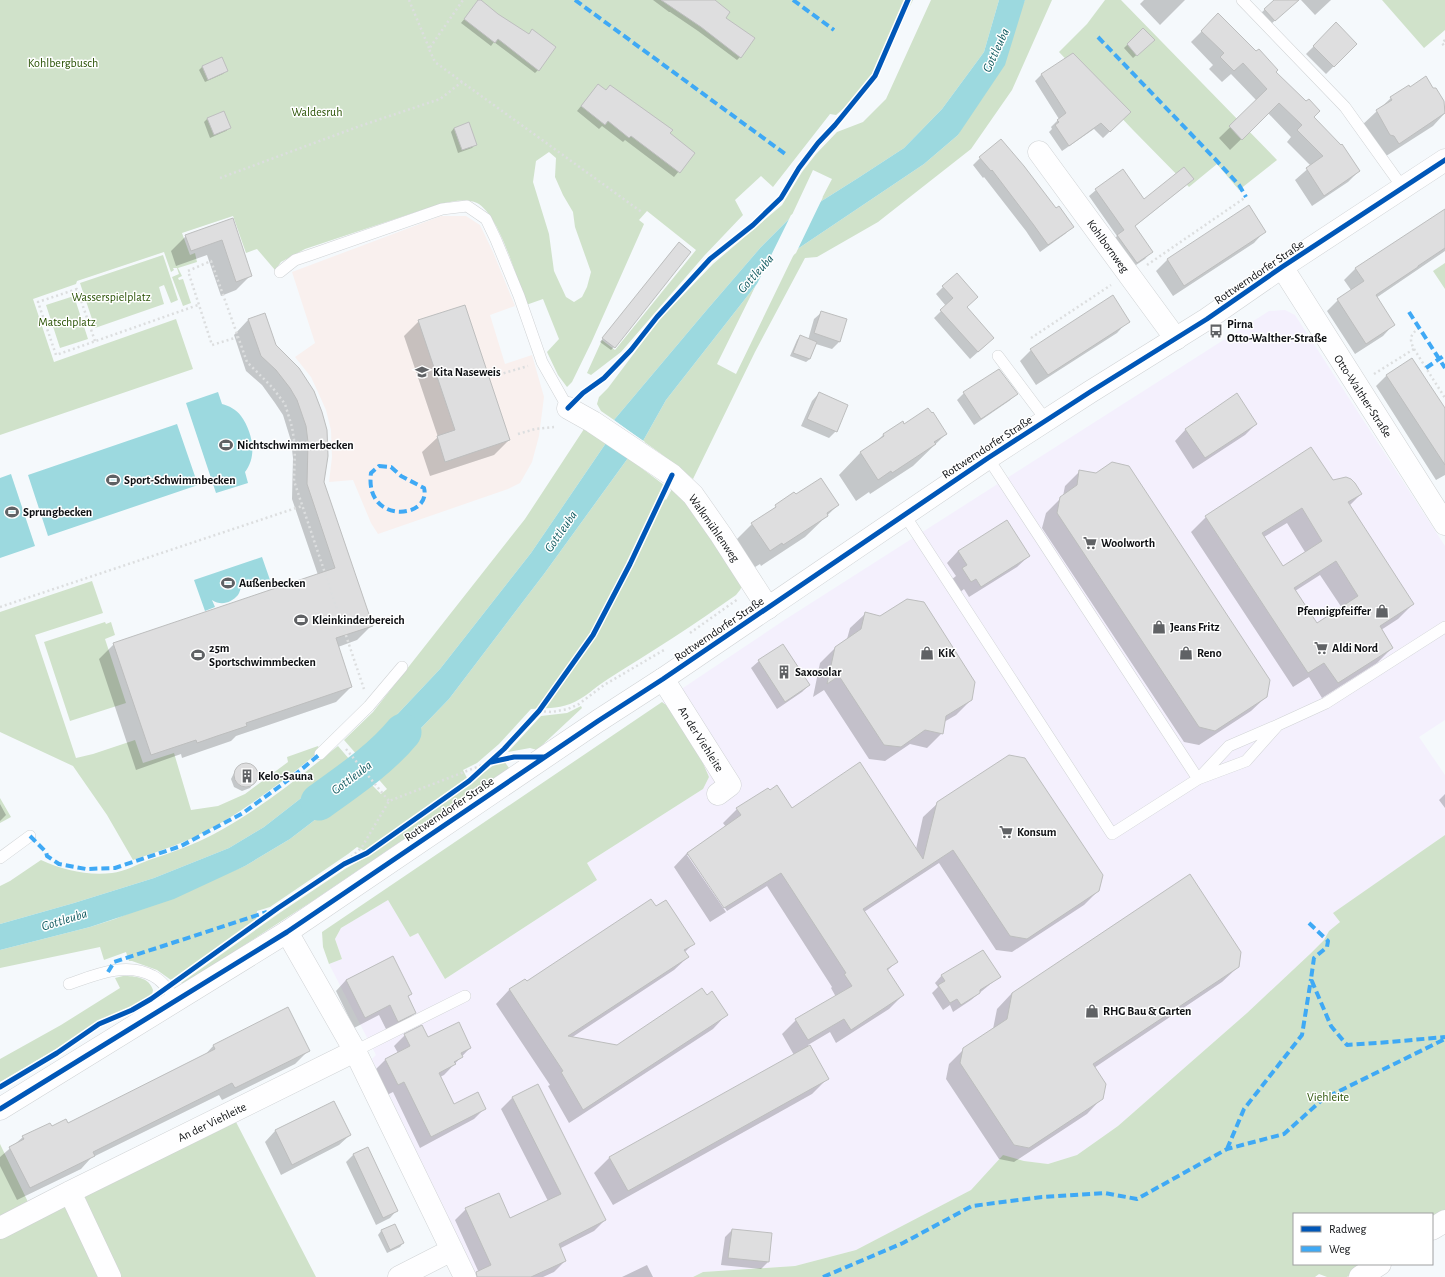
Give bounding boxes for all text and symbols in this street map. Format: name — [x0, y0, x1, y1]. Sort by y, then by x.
water label: Gottleuba — [981, 26, 1012, 75]
park label: Kohlbergbusch — [28, 57, 98, 69]
park label: Waldesruh — [291, 106, 343, 118]
street label: Kohlbornweg — [1085, 217, 1131, 275]
street label: Rottwerndorfer Straße — [1212, 238, 1306, 306]
water label: Gottleuba — [736, 252, 777, 296]
park label: Wasserspielplatz — [71, 291, 151, 303]
park label: Matschplatz — [38, 316, 96, 328]
place label: Pirna Otto-Walther-Straße — [1227, 318, 1327, 344]
bus stop icon: Pirna Otto-Walther-Straße — [1208, 323, 1224, 339]
street label: Otto-Walther-Straße — [1332, 352, 1394, 440]
school or university icon: Kita Naseweis — [414, 364, 430, 380]
place label: Kita Naseweis — [433, 366, 501, 378]
street label: Rottwerndorfer Straße — [940, 413, 1034, 481]
sports icon: Nichtschwimmerbecken — [218, 437, 234, 453]
place label: Nichtschwimmerbecken — [237, 439, 354, 451]
sports icon: Sport-Schwimmbecken — [105, 472, 121, 488]
place label: Sport-Schwimmbecken — [124, 474, 236, 486]
street label: Walkmühlenweg — [686, 492, 742, 564]
sports icon: Sprungbecken — [4, 504, 20, 520]
place label: Sprungbecken — [23, 506, 92, 518]
water label: Gottleuba — [542, 509, 580, 555]
supermarket icon: Woolworth — [1082, 535, 1098, 551]
place label: Woolworth — [1101, 537, 1155, 549]
sports icon: Außenbecken — [220, 575, 236, 591]
place label: Außenbecken — [239, 577, 306, 589]
street label: Rottwerndorfer Straße — [672, 595, 766, 663]
shop icon: Pfennigpfeiffer — [1374, 603, 1390, 619]
place label: Pfennigpfeiffer — [1297, 605, 1372, 617]
sports icon: Kleinkinderbereich — [293, 612, 309, 628]
place label: Kleinkinderbereich — [312, 614, 405, 626]
shop icon: Jeans Fritz — [1151, 619, 1167, 635]
place label: Jeans Fritz — [1170, 621, 1220, 633]
supermarket icon: Aldi Nord — [1313, 640, 1329, 656]
place label: 25m Sportschwimmbecken — [209, 642, 316, 668]
place label: Aldi Nord — [1332, 642, 1379, 654]
shop icon: KiK — [919, 645, 935, 661]
shop icon: Reno — [1178, 645, 1194, 661]
sports icon: 25m Sportschwimmbecken — [190, 647, 206, 663]
place label: KiK — [938, 647, 956, 659]
place label: Reno — [1197, 647, 1222, 659]
building icon: Saxosolar — [776, 664, 792, 680]
place label: Saxosolar — [795, 666, 842, 678]
street label: An der Viehleite — [676, 704, 726, 774]
water label: Gottleuba — [329, 759, 375, 797]
building icon: Kelo-Sauna — [239, 768, 255, 784]
place label: Kelo-Sauna — [258, 770, 313, 782]
street label: Rottwerndorfer Straße — [402, 775, 496, 843]
supermarket icon: Konsum — [998, 824, 1014, 840]
place label: Konsum — [1017, 826, 1057, 838]
water label: Gottleuba — [40, 907, 89, 934]
shop icon: RHG Bau & Garten — [1084, 1003, 1100, 1019]
place label: RHG Bau & Garten — [1103, 1005, 1191, 1017]
park label: Viehleite — [1307, 1091, 1349, 1103]
street label: An der Viehleite — [176, 1100, 248, 1144]
legend — [1293, 1213, 1433, 1265]
text: Radweg — [1329, 1223, 1366, 1235]
text: Weg — [1329, 1243, 1351, 1255]

